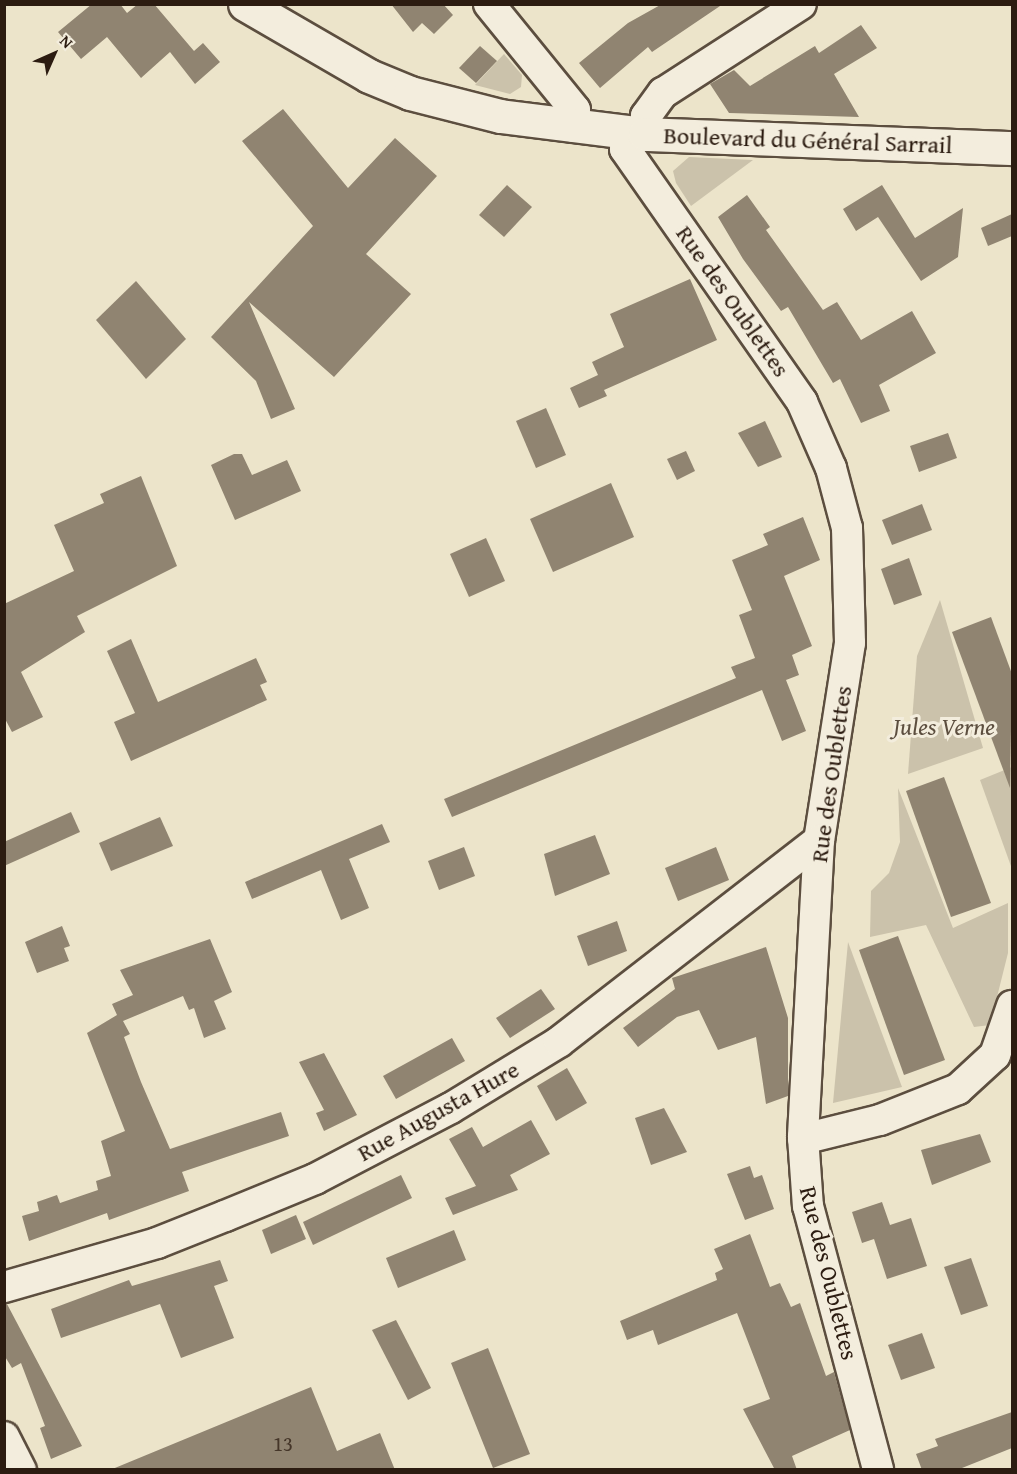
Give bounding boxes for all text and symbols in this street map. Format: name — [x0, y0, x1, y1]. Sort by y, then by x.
north arrow — [24, 24, 84, 84]
text: N — [54, 29, 79, 54]
street label: Boulevard du Général Sarrail — [663, 121, 953, 159]
street label: Rue des Oublettes — [670, 220, 796, 382]
street label: Rue des Oublettes — [804, 684, 858, 864]
park label: Jules Verne — [893, 713, 995, 741]
street label: Rue Augusta Hure — [352, 1055, 524, 1167]
street label: Rue des Oublettes — [794, 1183, 864, 1363]
house number: 13 — [273, 1431, 293, 1457]

